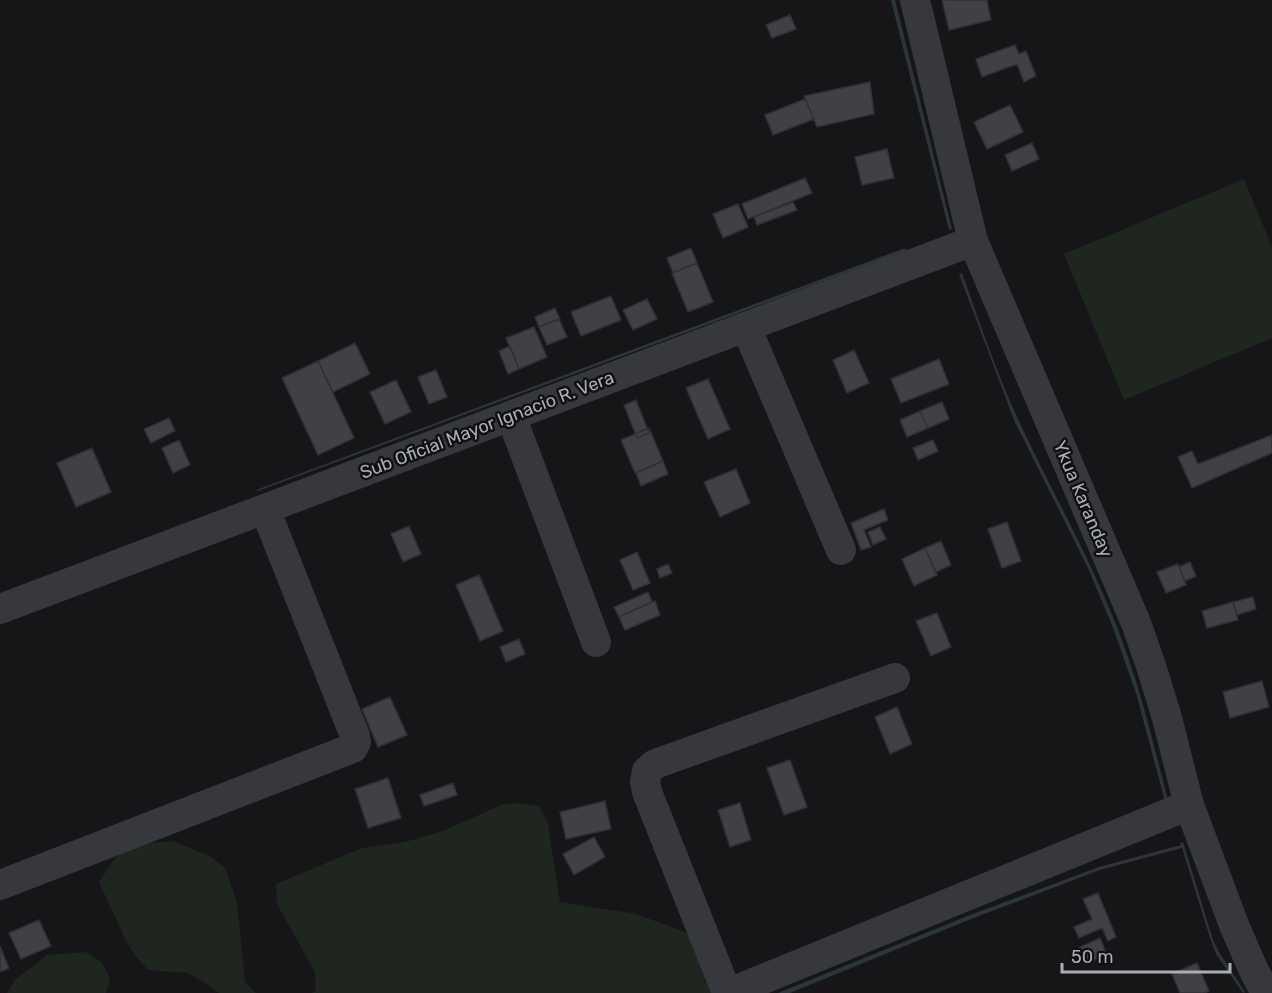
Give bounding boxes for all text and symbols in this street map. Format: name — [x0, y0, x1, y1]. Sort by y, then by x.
street label: Sub Oficial Mayor Ignacio R. Vera — [357, 366, 617, 484]
street label: Ykua Karanday — [1049, 437, 1117, 561]
scale bar — [1062, 936, 1230, 974]
text: 50 m — [1071, 946, 1114, 968]

